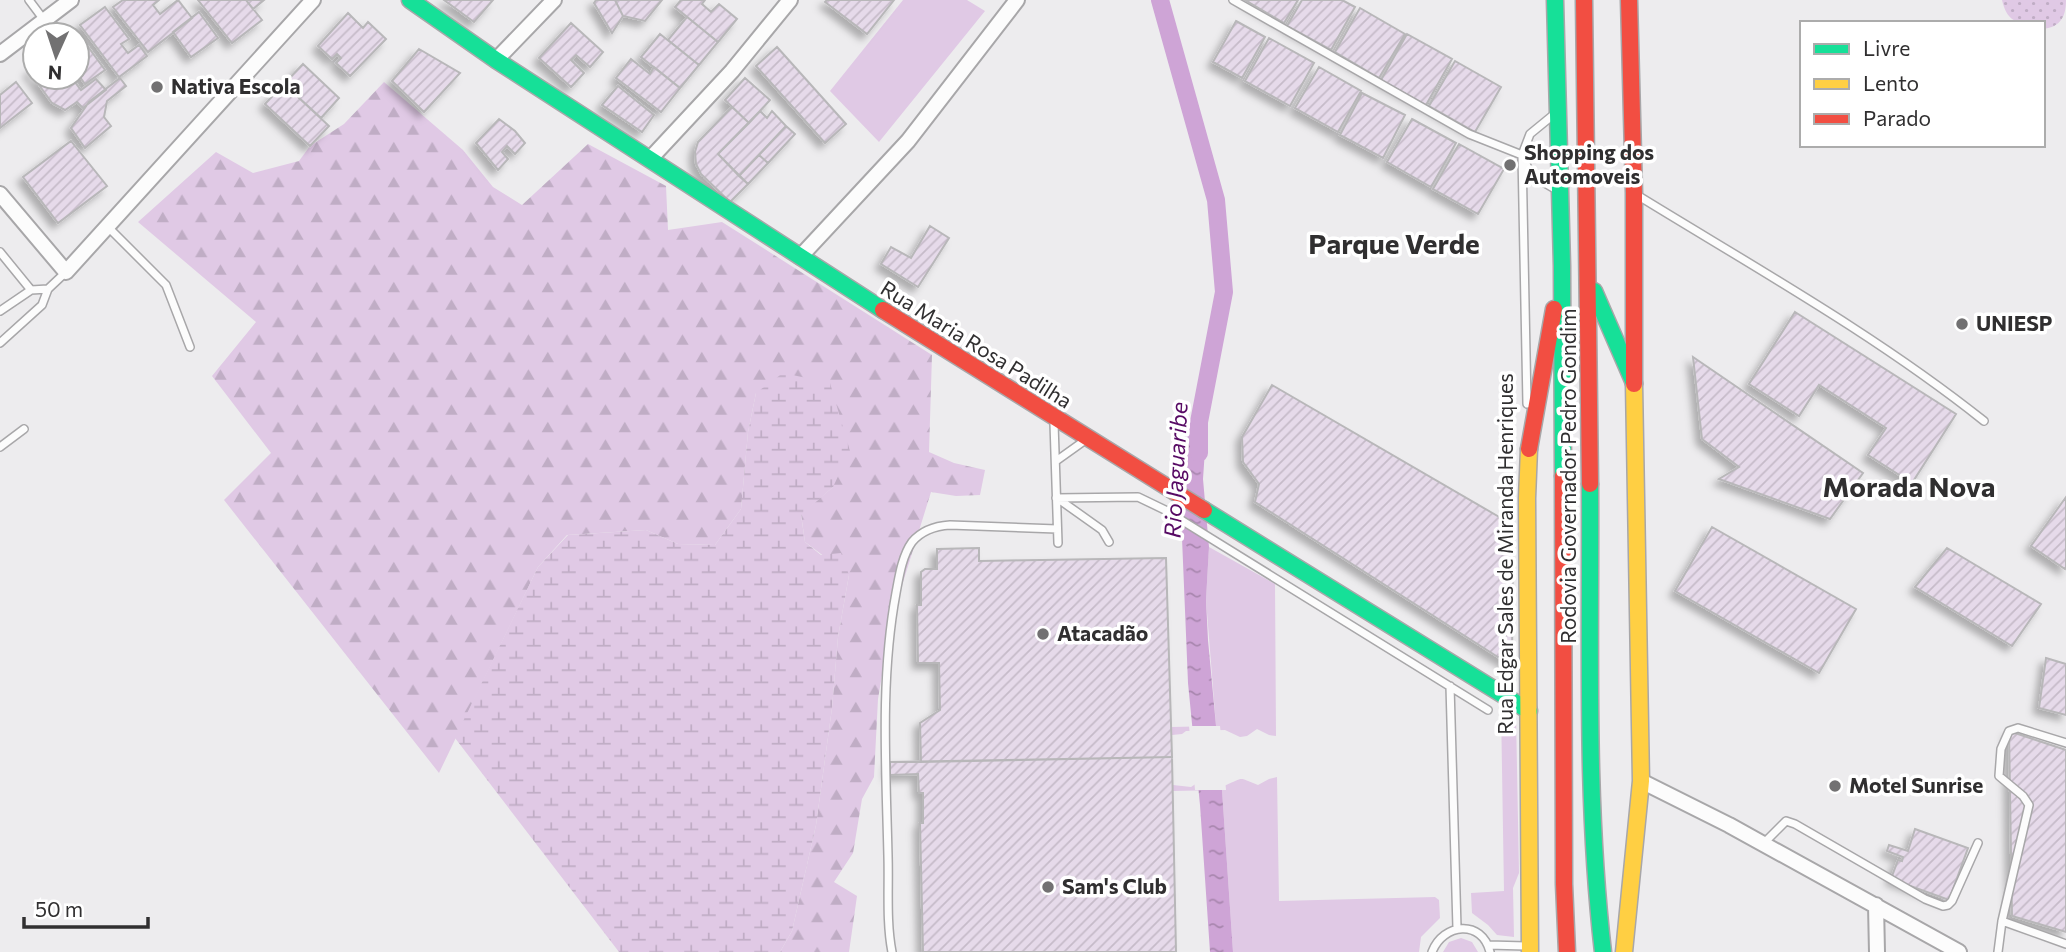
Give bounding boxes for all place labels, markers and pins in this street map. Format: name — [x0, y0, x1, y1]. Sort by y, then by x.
place label: Nativa Escola — [171, 73, 301, 98]
marker: Nativa Escola — [149, 79, 165, 95]
place label: Shopping dos Automoveis — [1524, 139, 1654, 188]
marker: Shopping dos Automoveis — [1502, 157, 1518, 173]
place label: UNIESP — [1976, 310, 2052, 335]
marker: UNIESP — [1954, 316, 1970, 332]
place label: Atacadão — [1057, 620, 1148, 645]
marker: Atacadão — [1035, 626, 1051, 642]
place label: Motel Sunrise — [1849, 772, 1983, 797]
marker: Motel Sunrise — [1827, 778, 1843, 794]
place label: Sam's Club — [1062, 873, 1167, 898]
marker: Sam's Club — [1040, 879, 1056, 895]

